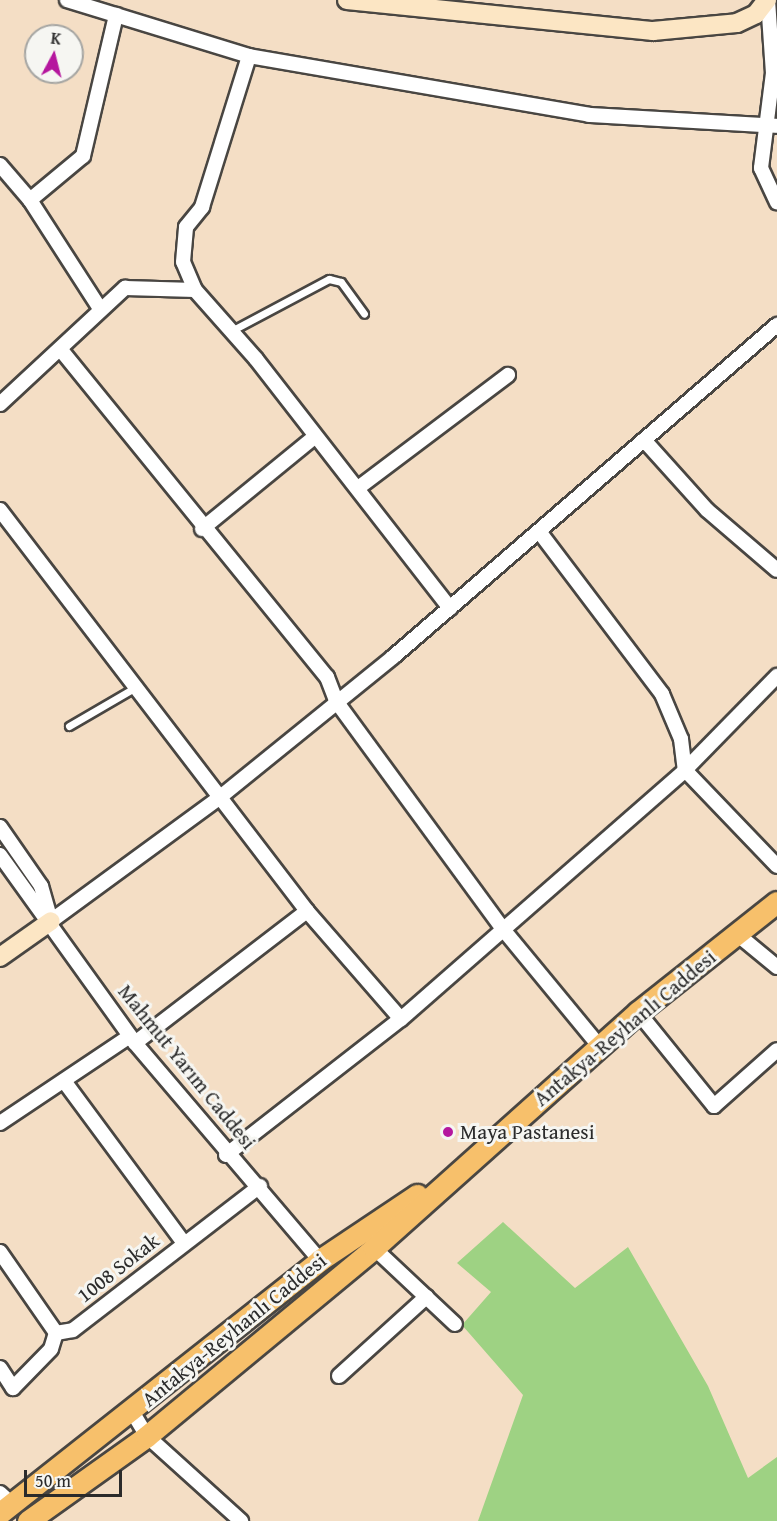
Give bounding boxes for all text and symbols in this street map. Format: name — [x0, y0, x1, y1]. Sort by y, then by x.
north arrow — [24, 24, 84, 84]
text: K — [49, 26, 62, 51]
street label: Antakya-Reyhanlı Caddesi — [529, 944, 721, 1112]
street label: Mahmut Yarım Caddesi — [113, 979, 261, 1155]
place label: Maya Pastanesi — [460, 1119, 595, 1145]
marker: Maya Pastanesi — [441, 1125, 455, 1139]
street label: 1008 Sokak — [72, 1228, 164, 1308]
street label: Antakya-Reyhanlı Caddesi — [137, 1248, 331, 1412]
scale bar — [27, 1458, 124, 1496]
text: 50 m — [35, 1467, 71, 1494]

